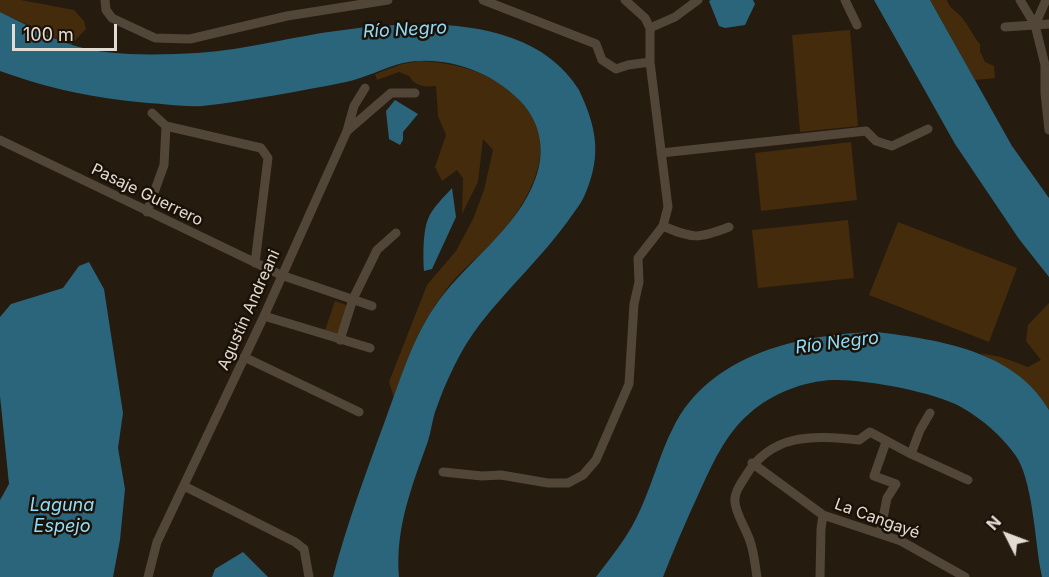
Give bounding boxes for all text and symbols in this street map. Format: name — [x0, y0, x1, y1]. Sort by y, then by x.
scale bar — [15, 12, 120, 50]
water label: Río Negro — [362, 17, 448, 43]
text: 100 m — [23, 24, 74, 45]
street label: Pasaje Guerrero — [88, 160, 206, 230]
street label: Agustín Andreani — [214, 247, 284, 373]
water label: Río Negro — [794, 327, 880, 359]
water label: Laguna Espejo — [30, 495, 94, 538]
street label: La Cangayé — [832, 495, 922, 543]
north arrow — [977, 505, 1037, 565]
text: N — [982, 512, 1005, 534]

